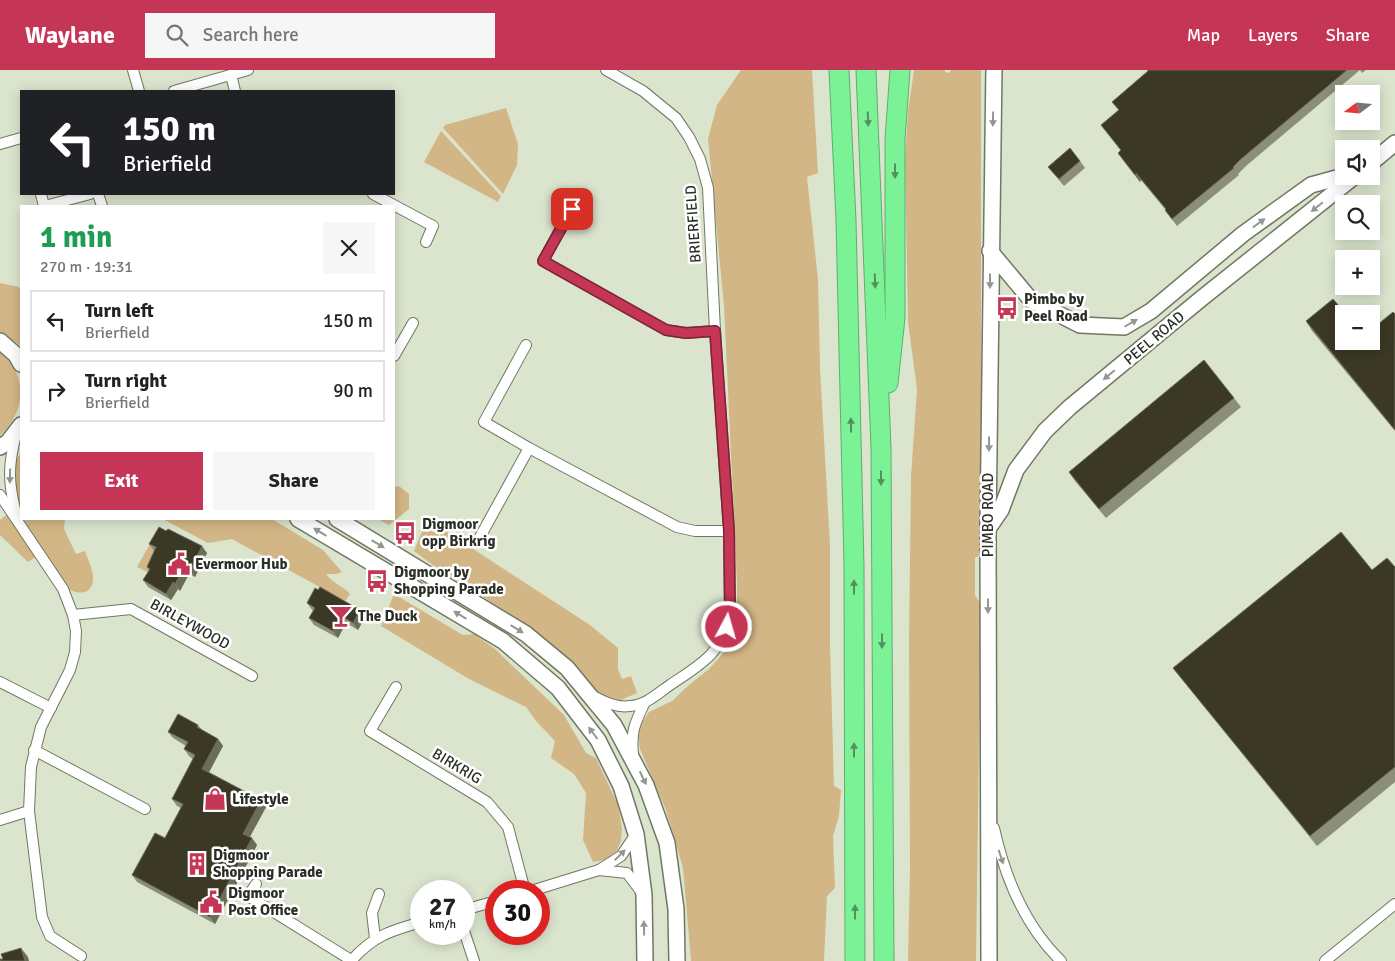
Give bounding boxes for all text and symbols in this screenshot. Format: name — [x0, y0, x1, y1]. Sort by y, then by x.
search box — [145, 13, 495, 58]
text: Waylane — [25, 20, 115, 50]
icon: search — [163, 21, 191, 49]
text: Search here — [203, 23, 299, 47]
text: Map — [1187, 24, 1220, 46]
text: Layers — [1248, 24, 1298, 46]
text: Share — [1326, 24, 1370, 46]
north arrow — [1335, 85, 1380, 130]
map controls — [1335, 85, 1380, 350]
text: 150 m — [123, 107, 216, 150]
icon: left — [40, 110, 105, 175]
one-way arrow — [864, 111, 872, 127]
one-way arrow — [989, 111, 997, 127]
button: sound — [1335, 140, 1380, 185]
text: Brierfield — [123, 150, 212, 177]
one-way arrow — [891, 163, 899, 179]
street label: BRIERFIELD — [681, 184, 705, 264]
pin — [551, 188, 593, 230]
icon: arrive — [558, 195, 586, 223]
button: search — [1335, 195, 1380, 240]
one-way arrow — [1311, 201, 1324, 212]
one-way arrow — [1252, 218, 1266, 228]
text: 1 min — [40, 219, 112, 256]
button: close — [323, 222, 375, 274]
button: + — [1335, 250, 1380, 295]
text: 270 m · 19:31 — [40, 257, 133, 277]
one-way arrow — [871, 273, 879, 289]
one-way arrow — [986, 273, 994, 289]
place label: Pimbo by Peel Road — [1024, 290, 1088, 325]
bus stop icon: Pimbo by Peel Road — [994, 295, 1020, 321]
text: Turn left — [85, 299, 154, 323]
button: − — [1335, 305, 1380, 350]
icon: left — [42, 307, 70, 335]
street label: PEEL ROAD — [1120, 307, 1188, 369]
text: 150 m — [323, 309, 373, 333]
one-way arrow — [1125, 318, 1138, 327]
text: Brierfield — [85, 323, 150, 343]
text: Turn right — [85, 369, 167, 393]
one-way arrow — [1103, 370, 1116, 381]
icon: right — [42, 377, 70, 405]
text: 90 m — [333, 379, 373, 403]
text: Brierfield — [85, 393, 150, 413]
one-way arrow — [847, 417, 855, 433]
one-way arrow — [984, 436, 992, 452]
button: Exit — [40, 452, 203, 510]
button: Share — [213, 452, 375, 510]
one-way arrow — [6, 469, 14, 485]
one-way arrow — [877, 471, 885, 487]
street label: PIMBO ROAD — [979, 473, 997, 557]
place label: Digmoor opp Birkrig — [422, 515, 496, 550]
bus stop icon: Digmoor opp Birkrig — [392, 520, 418, 546]
one-way arrow — [314, 527, 327, 536]
one-way arrow — [372, 540, 385, 549]
public building icon: Evermoor Hub — [166, 551, 192, 577]
place label: Evermoor Hub — [195, 555, 287, 573]
place label: Digmoor by Shopping Parade — [394, 563, 504, 598]
bus stop icon: Digmoor by Shopping Parade — [364, 568, 390, 594]
one-way arrow — [850, 579, 858, 595]
street label: BIRLEYWOOD — [147, 595, 233, 653]
one-way arrow — [984, 598, 992, 614]
position arrow — [700, 600, 752, 652]
bar icon: The Duck — [328, 603, 354, 629]
place label: The Duck — [358, 607, 418, 625]
one-way arrow — [453, 611, 466, 620]
one-way arrow — [510, 624, 523, 633]
one-way arrow — [878, 633, 886, 649]
one-way arrow — [588, 726, 598, 740]
one-way arrow — [850, 742, 858, 758]
street label: BIRKRIG — [429, 744, 485, 788]
one-way arrow — [639, 771, 647, 785]
shop icon: Lifestyle — [202, 786, 228, 812]
place label: Lifestyle — [232, 790, 289, 808]
place label: Digmoor Shopping Parade — [213, 846, 323, 881]
one-way arrow — [614, 849, 626, 861]
one-way arrow — [998, 850, 1006, 865]
building icon: Digmoor Shopping Parade — [184, 851, 210, 877]
speed limit sign: 30 — [485, 880, 550, 945]
place label: Digmoor Post Office — [228, 884, 298, 919]
public building icon: Digmoor Post Office — [198, 889, 224, 915]
text: 27 — [429, 891, 456, 922]
one-way arrow — [851, 904, 859, 920]
text: km/h — [429, 917, 456, 932]
one-way arrow — [640, 920, 648, 936]

